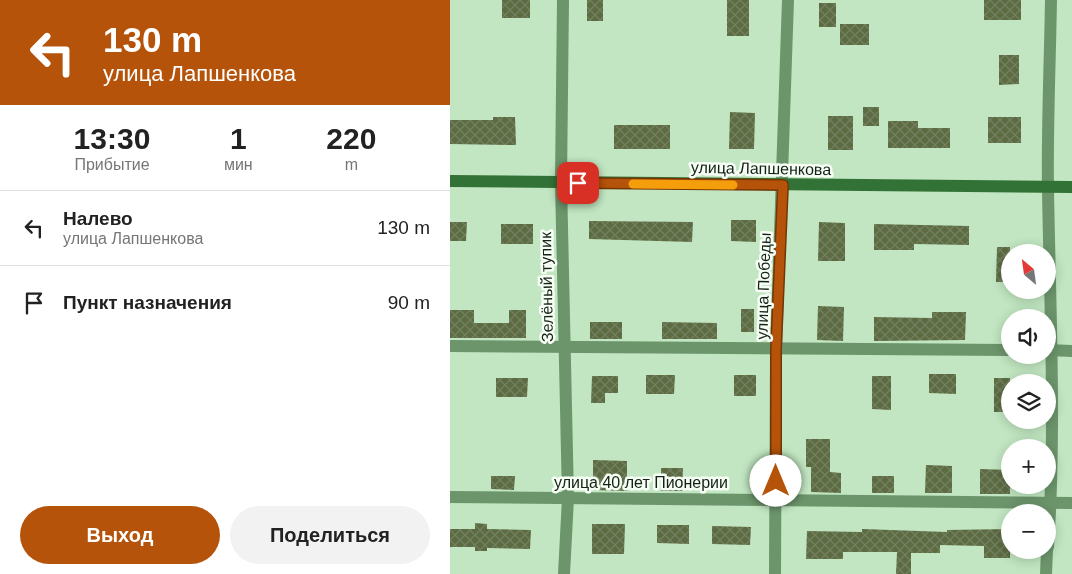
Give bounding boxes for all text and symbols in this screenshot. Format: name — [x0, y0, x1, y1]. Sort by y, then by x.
icon: left — [20, 20, 85, 85]
text: 130 m — [103, 20, 202, 59]
text: улица Лапшенкова — [103, 61, 296, 86]
text: 13:30 — [74, 122, 150, 155]
text: 1 — [230, 122, 247, 155]
text: 220 — [326, 122, 376, 155]
text: Прибытие — [74, 156, 150, 173]
text: мин — [224, 156, 253, 173]
text: m — [345, 156, 358, 173]
street label: улица Лапшенкова — [691, 159, 831, 178]
pin — [557, 162, 599, 204]
icon: arrive — [564, 169, 592, 197]
text: Налево — [63, 208, 133, 229]
icon: left — [20, 214, 48, 242]
text: 130 m — [377, 217, 430, 238]
text: улица Лапшенкова — [63, 230, 203, 247]
street label: Зелёный тупик — [537, 231, 556, 342]
street label: улица Победы — [753, 232, 774, 340]
north arrow — [1001, 244, 1056, 299]
map controls — [1001, 244, 1056, 559]
icon: arrive — [20, 289, 48, 317]
text: Пункт назначения — [63, 292, 232, 313]
text: 90 m — [388, 292, 430, 313]
button: sound — [1001, 309, 1056, 364]
button: layers — [1001, 374, 1056, 429]
button: + — [1001, 439, 1056, 494]
position arrow — [749, 454, 801, 506]
street label: улица 40 лет Пионерии — [554, 474, 728, 491]
button: − — [1001, 504, 1056, 559]
button: Выход — [20, 506, 220, 564]
button: Поделиться — [230, 506, 430, 564]

